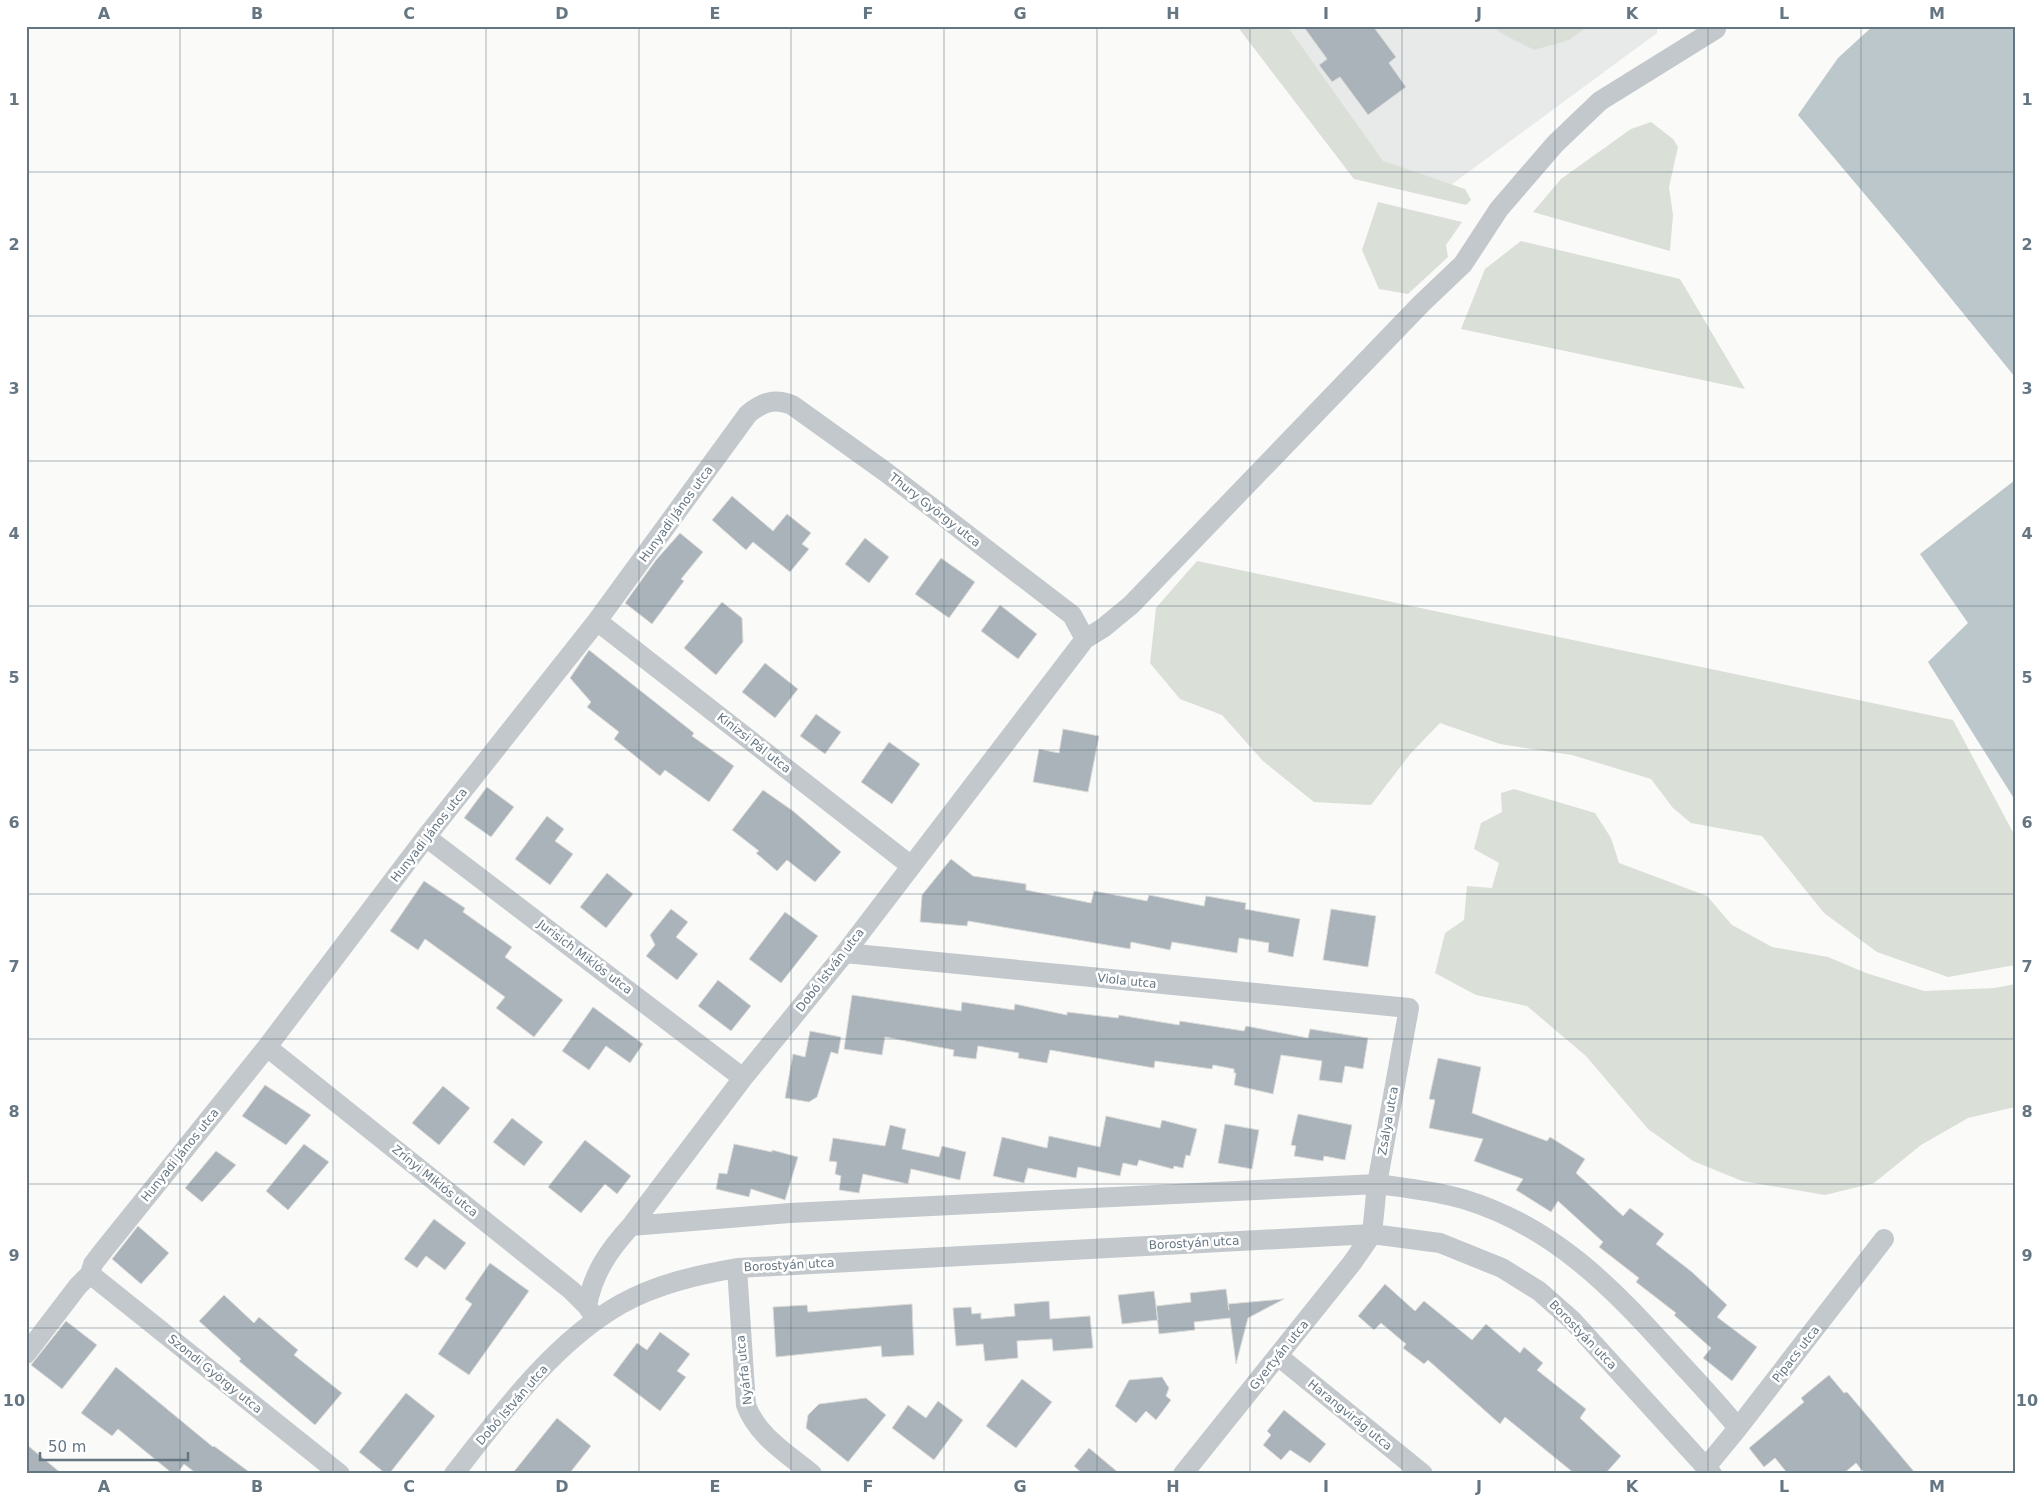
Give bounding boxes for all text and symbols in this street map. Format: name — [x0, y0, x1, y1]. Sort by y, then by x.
text: A — [98, 4, 111, 23]
text: B — [251, 4, 263, 23]
text: C — [403, 4, 415, 23]
text: D — [555, 4, 569, 23]
text: E — [710, 4, 720, 23]
text: F — [863, 4, 873, 23]
text: G — [1013, 4, 1027, 23]
text: H — [1166, 4, 1180, 23]
text: I — [1323, 4, 1329, 23]
text: J — [1475, 4, 1482, 23]
text: K — [1626, 4, 1639, 23]
text: L — [1779, 4, 1789, 23]
text: M — [1929, 4, 1945, 23]
text: 1 — [8, 90, 20, 109]
text: 1 — [2021, 90, 2033, 109]
text: 2 — [8, 235, 20, 254]
text: 2 — [2021, 235, 2033, 254]
text: 3 — [8, 379, 20, 398]
text: 3 — [2021, 379, 2033, 398]
street label: Hunyadi János utca — [636, 463, 716, 565]
street label: Thury György utca — [886, 469, 983, 550]
text: 4 — [8, 524, 20, 543]
text: 4 — [2021, 524, 2033, 543]
text: 5 — [8, 668, 20, 687]
text: 5 — [2021, 668, 2033, 687]
street label: Kinizsi Pál utca — [715, 710, 793, 776]
street label: Hunyadi János utca — [388, 785, 470, 885]
text: 6 — [8, 813, 20, 832]
text: 6 — [2021, 813, 2033, 832]
street label: Jurisich Miklós utca — [534, 916, 635, 997]
street label: Dobó István utca — [793, 926, 867, 1014]
text: 7 — [8, 957, 20, 976]
text: 7 — [2021, 957, 2033, 976]
street label: Viola utca — [1097, 971, 1157, 991]
street label: Zsálya utca — [1375, 1085, 1401, 1157]
text: 8 — [8, 1102, 20, 1121]
text: 8 — [2021, 1102, 2033, 1121]
street label: Hunyadi János utca — [138, 1106, 222, 1204]
street label: Zrínyi Miklós utca — [389, 1142, 481, 1220]
street label: Borostyán utca — [1148, 1234, 1240, 1252]
text: 9 — [8, 1246, 20, 1265]
text: 9 — [2021, 1246, 2033, 1265]
street label: Borostyán utca — [743, 1256, 835, 1274]
street label: Borostyán utca — [1546, 1298, 1620, 1372]
street label: Gyertyán utca — [1247, 1317, 1311, 1393]
street label: Pipacs utca — [1769, 1323, 1823, 1385]
street label: Szondi György utca — [165, 1332, 265, 1416]
street label: Nyárfa utca — [733, 1334, 755, 1406]
street label: Dobó István utca — [473, 1362, 551, 1448]
street label: Harangvirág utca — [1305, 1377, 1395, 1453]
text: 10 — [3, 1391, 25, 1410]
text: 10 — [2016, 1391, 2038, 1410]
scale bar — [40, 1430, 188, 1462]
text: 50 m — [48, 1438, 86, 1456]
text: A — [98, 1477, 111, 1496]
text: B — [251, 1477, 263, 1496]
text: C — [403, 1477, 415, 1496]
text: D — [555, 1477, 569, 1496]
text: E — [710, 1477, 720, 1496]
text: F — [863, 1477, 873, 1496]
text: G — [1013, 1477, 1027, 1496]
text: H — [1166, 1477, 1180, 1496]
text: I — [1323, 1477, 1329, 1496]
text: J — [1475, 1477, 1482, 1496]
text: K — [1626, 1477, 1639, 1496]
text: L — [1779, 1477, 1789, 1496]
text: M — [1929, 1477, 1945, 1496]

